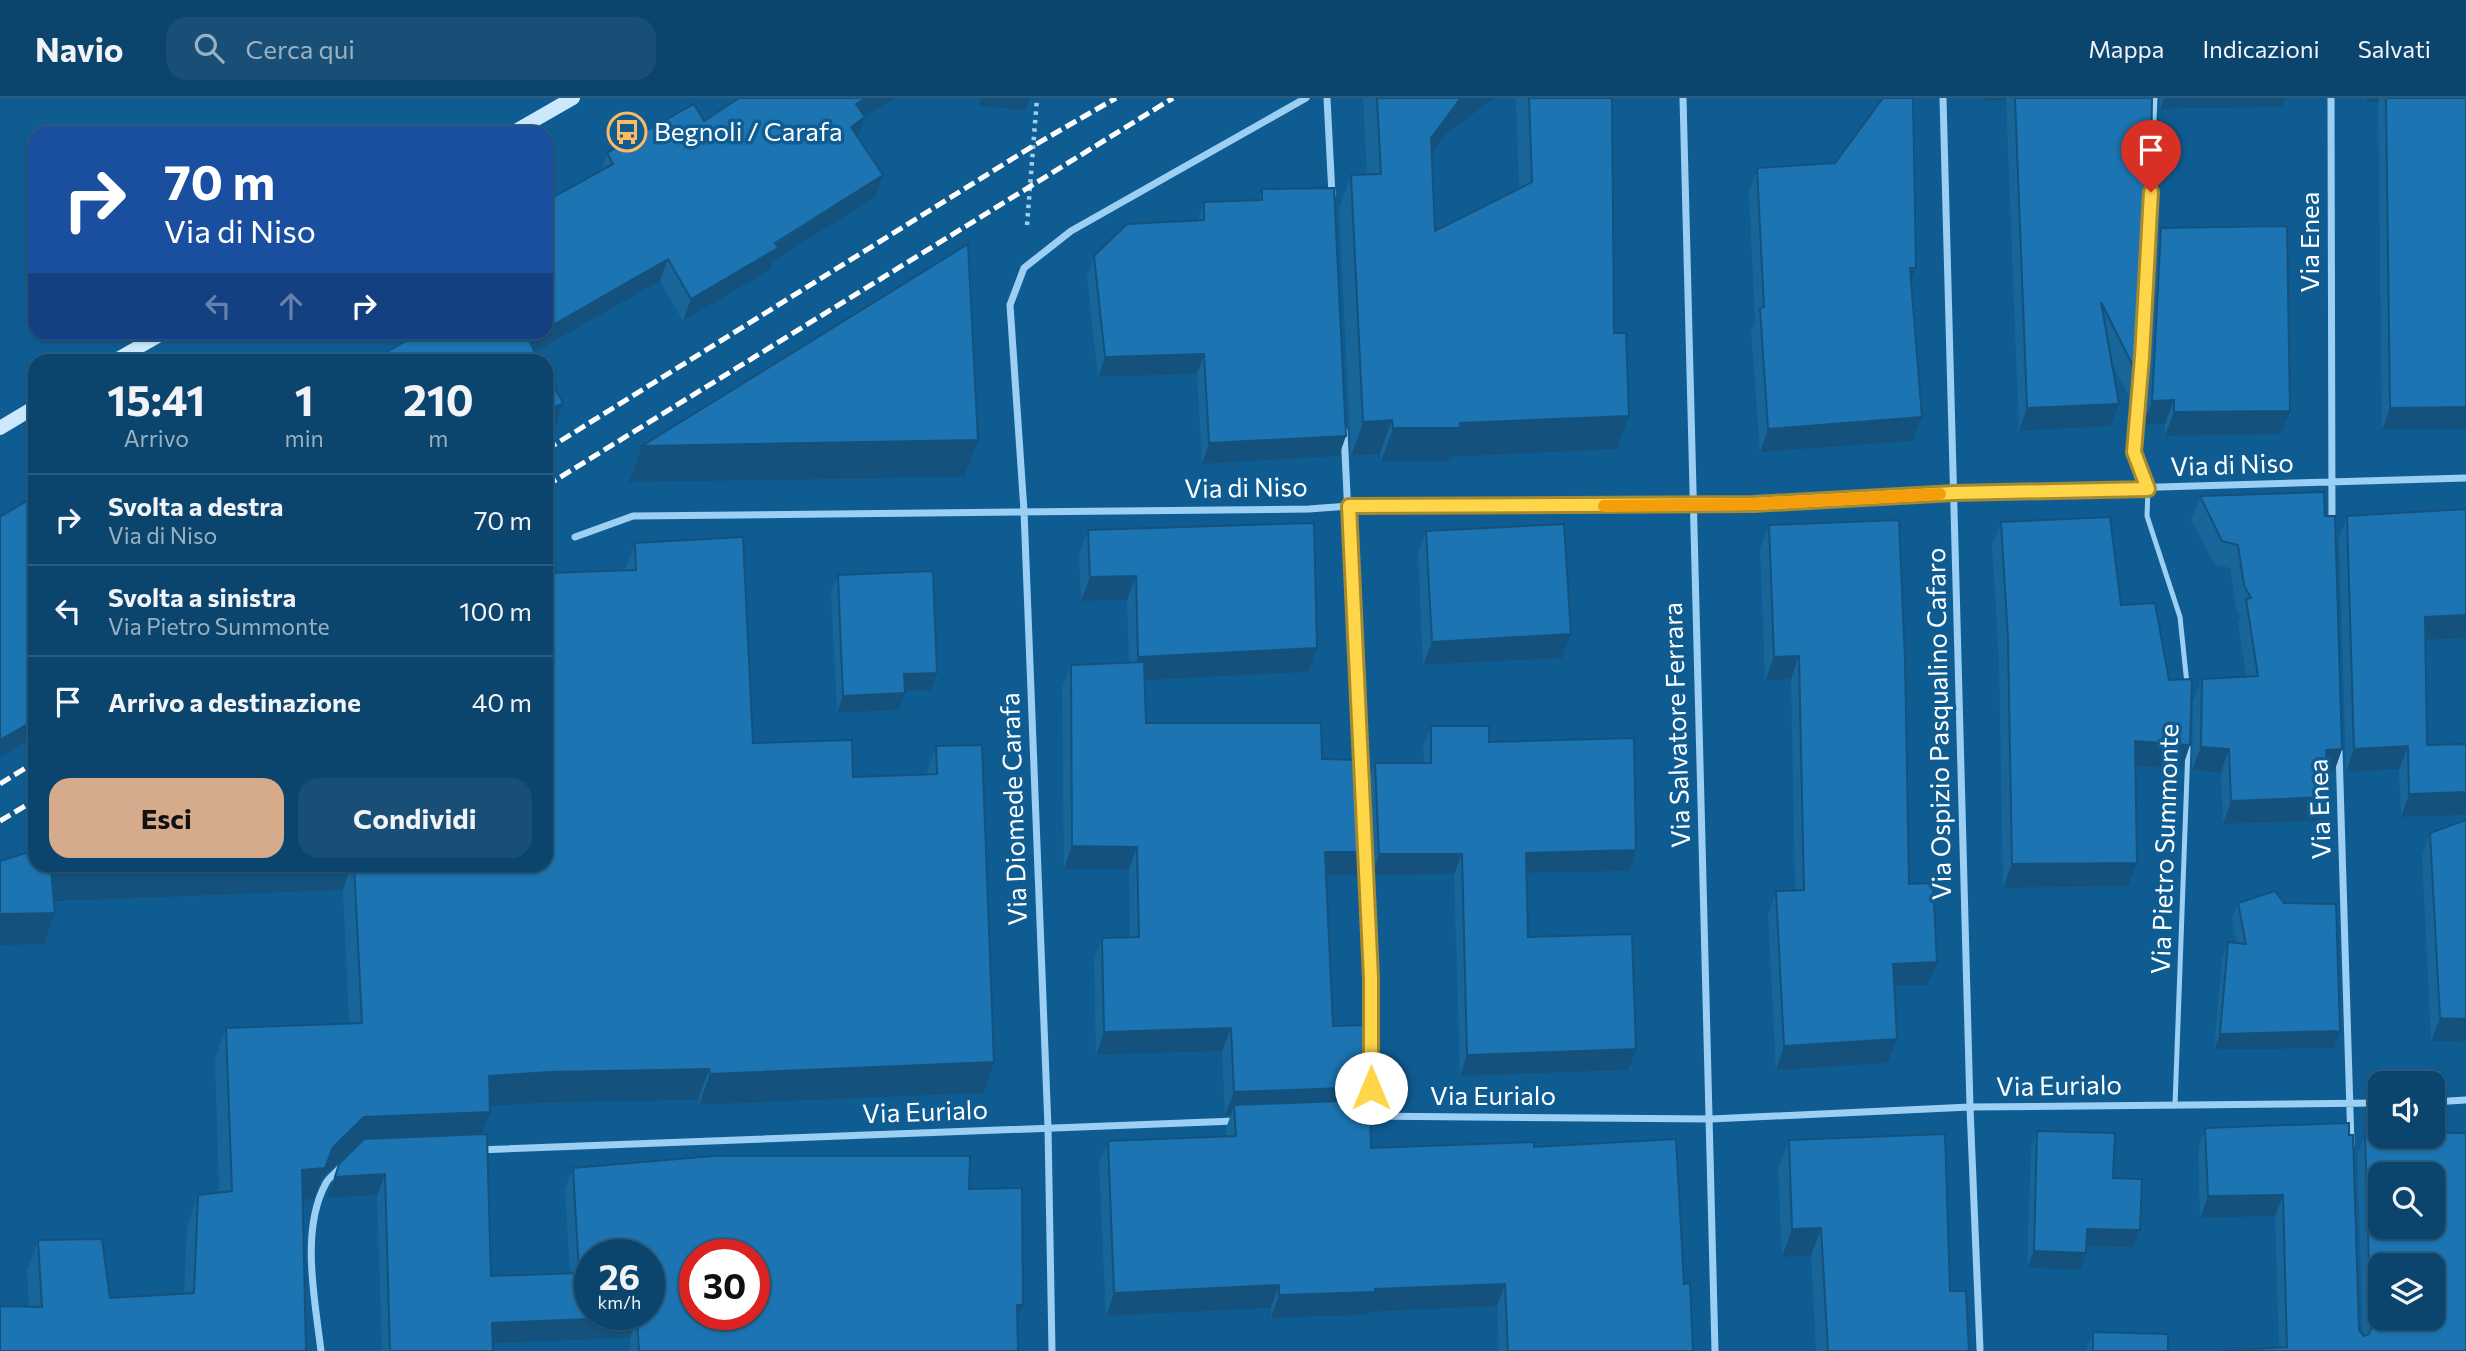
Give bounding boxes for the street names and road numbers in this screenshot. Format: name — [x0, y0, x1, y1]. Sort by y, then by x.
street label: Via Enea — [2293, 192, 2324, 292]
street label: Via di Niso — [2170, 446, 2294, 481]
street label: Via di Niso — [1184, 470, 1308, 503]
street label: Via Ospizio Pasqualino Cafaro — [1919, 547, 1956, 901]
street label: Via Salvatore Ferrara — [1656, 602, 1695, 848]
street label: Via Diomede Carafa — [993, 692, 1032, 926]
street label: Via Pietro Summonte — [2144, 723, 2183, 975]
street label: Via Enea — [2301, 758, 2336, 860]
street label: Via Eurialo — [1996, 1068, 2122, 1101]
street label: Via Eurialo — [1430, 1079, 1556, 1110]
street label: Via Eurialo — [862, 1093, 988, 1128]

